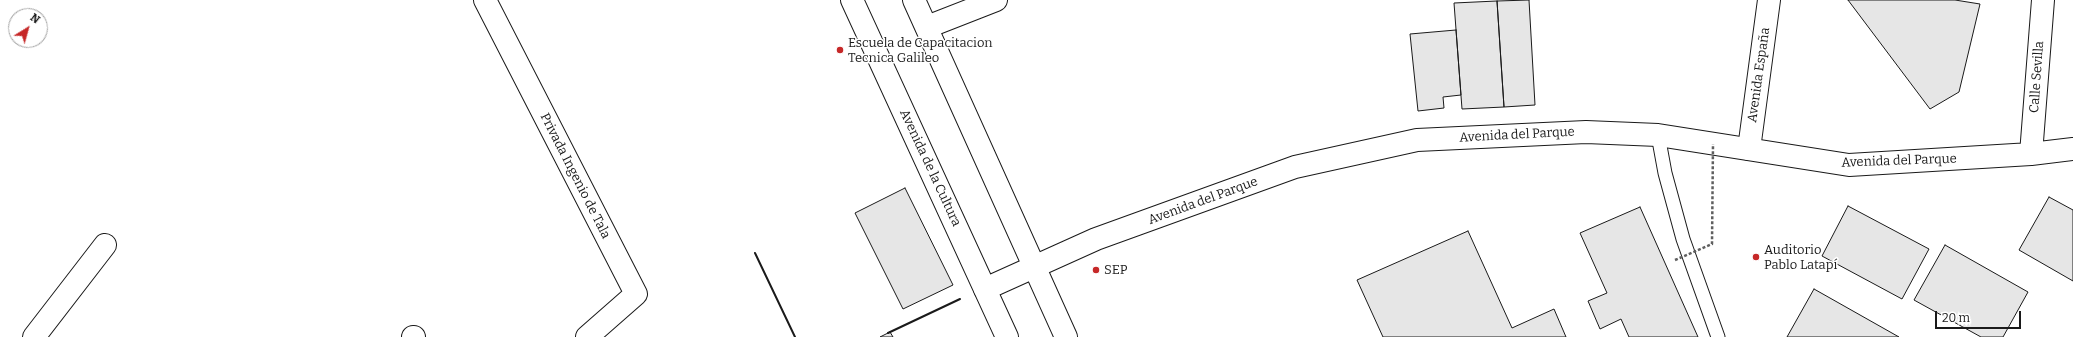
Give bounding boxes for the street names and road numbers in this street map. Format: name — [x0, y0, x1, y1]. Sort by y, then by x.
street label: Avenida España — [1745, 26, 1773, 124]
street label: Calle Sevilla — [2027, 41, 2047, 113]
street label: Avenida de la Cultura — [896, 107, 964, 229]
street label: Privada Ingenio de Tala — [536, 111, 614, 241]
street label: Avenida del Parque — [1459, 124, 1575, 146]
street label: Avenida del Parque — [1841, 151, 1957, 171]
street label: Avenida del Parque — [1146, 174, 1260, 228]

